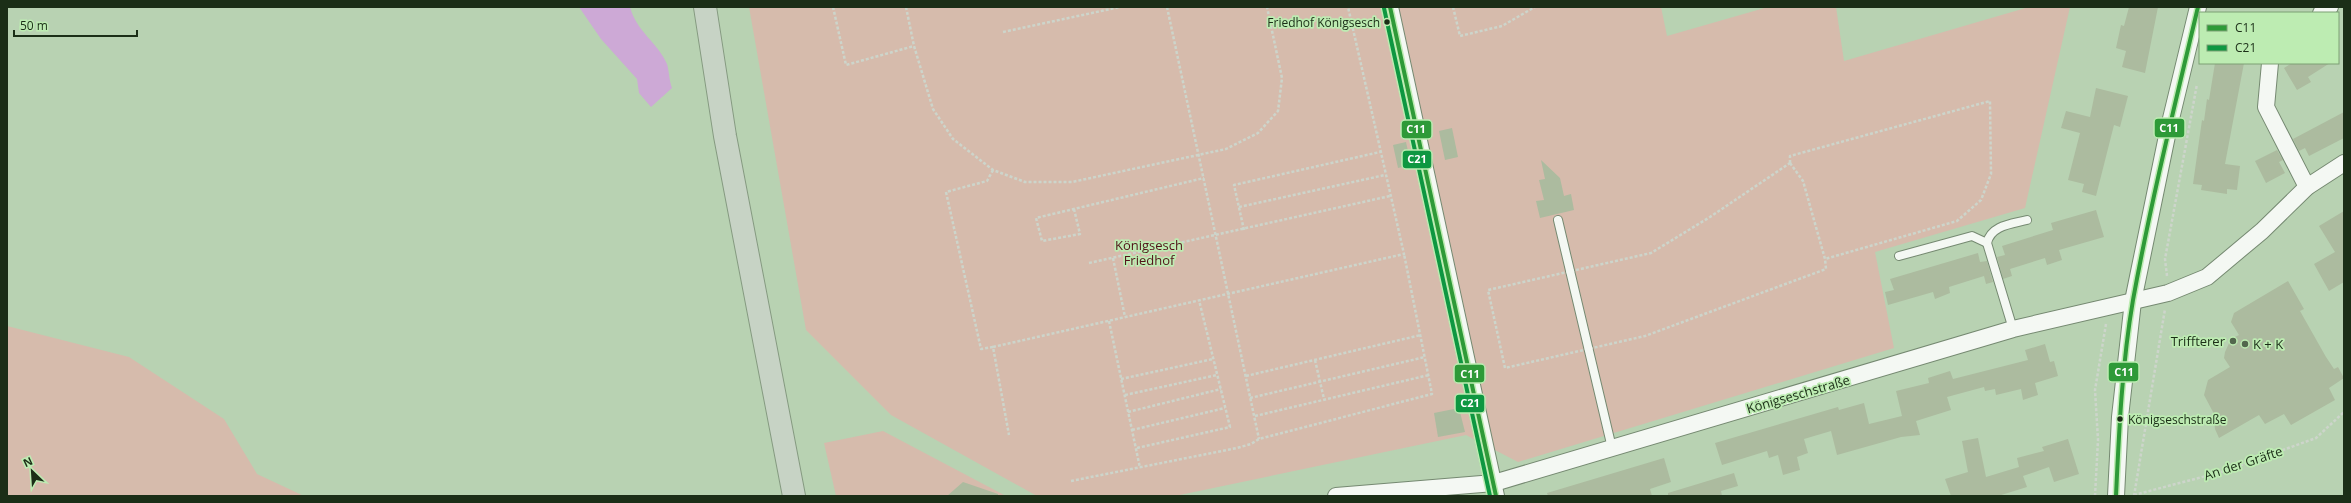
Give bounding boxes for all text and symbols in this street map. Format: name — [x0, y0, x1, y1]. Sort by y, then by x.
scale bar — [14, 12, 137, 38]
legend — [2199, 12, 2339, 64]
place label: Friedhof Königsesch — [1267, 14, 1380, 31]
text: 50 m — [20, 17, 48, 34]
marker: Friedhof Königsesch — [1382, 17, 1392, 27]
text: C11 — [2235, 19, 2256, 36]
text: C21 — [2235, 39, 2256, 56]
line badge: C11 — [2154, 118, 2185, 138]
line badge: C11 — [1401, 120, 1432, 139]
text: C11 — [2159, 120, 2179, 135]
text: C11 — [1406, 121, 1426, 136]
line badge: C21 — [1402, 150, 1432, 169]
text: C21 — [1407, 151, 1427, 166]
park label: Königsesch Friedhof — [1115, 236, 1183, 269]
place label: Triffterer — [2171, 332, 2226, 350]
place label: K + K — [2253, 335, 2283, 353]
marker: Triffterer — [2228, 336, 2238, 346]
marker: K + K — [2240, 339, 2250, 349]
line badge: C11 — [2108, 362, 2139, 382]
line badge: C11 — [1454, 364, 1485, 383]
text: C11 — [2114, 364, 2134, 379]
text: C11 — [1460, 366, 1480, 381]
street label: Königseschstraße — [1744, 371, 1852, 417]
line badge: C21 — [1455, 394, 1485, 413]
text: C21 — [1460, 395, 1480, 410]
place label: Königseschstraße — [2128, 411, 2227, 428]
marker: Königseschstraße — [2115, 414, 2125, 424]
street label: An der Gräfte — [2201, 442, 2285, 484]
north arrow — [12, 451, 52, 491]
text: N — [20, 453, 35, 470]

